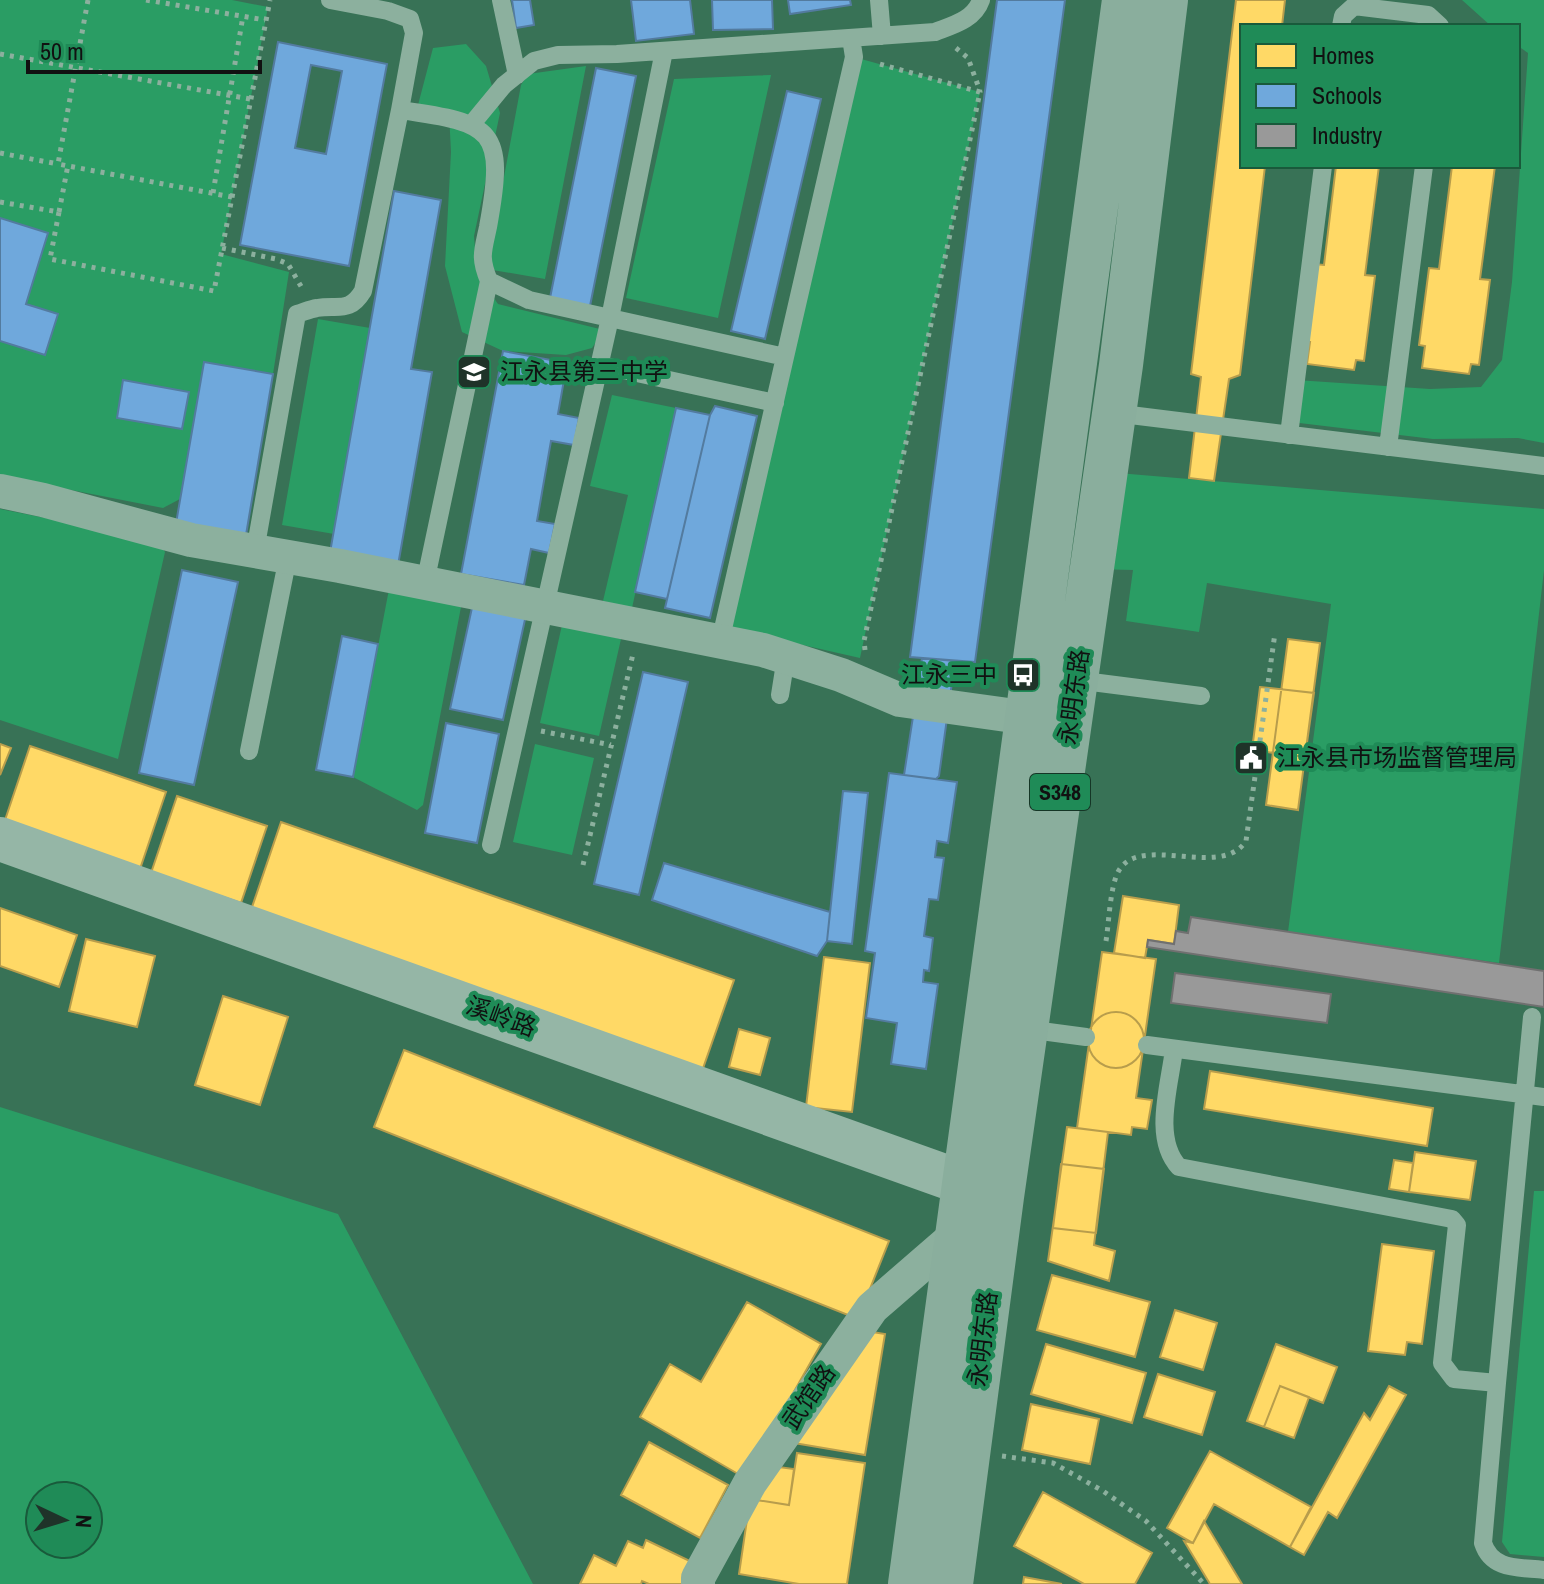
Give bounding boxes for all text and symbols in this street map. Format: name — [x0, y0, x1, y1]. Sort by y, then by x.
scale bar — [28, 24, 260, 74]
legend — [1240, 24, 1520, 168]
text: 50 m — [40, 35, 84, 67]
text: Homes — [1312, 39, 1374, 71]
text: Schools — [1312, 79, 1382, 111]
text: Industry — [1312, 119, 1382, 151]
school or university icon: 江永县第三中学 — [455, 353, 493, 391]
place label: 江永县第三中学 — [500, 355, 668, 387]
street label: 永明东路 — [1050, 647, 1096, 747]
bus stop icon: 江永三中 — [1004, 656, 1042, 694]
place label: 江永三中 — [901, 658, 997, 690]
public building icon: 江永县市场监督管理局 — [1232, 739, 1270, 777]
place label: 江永县市场监督管理局 — [1277, 741, 1517, 773]
road number: S348 — [1030, 774, 1090, 810]
street label: 溪岭路 — [462, 989, 541, 1043]
street label: 永明东路 — [960, 1289, 1004, 1388]
street label: 武馆路 — [774, 1358, 842, 1435]
north arrow — [24, 1480, 104, 1560]
text: N — [69, 1514, 99, 1529]

